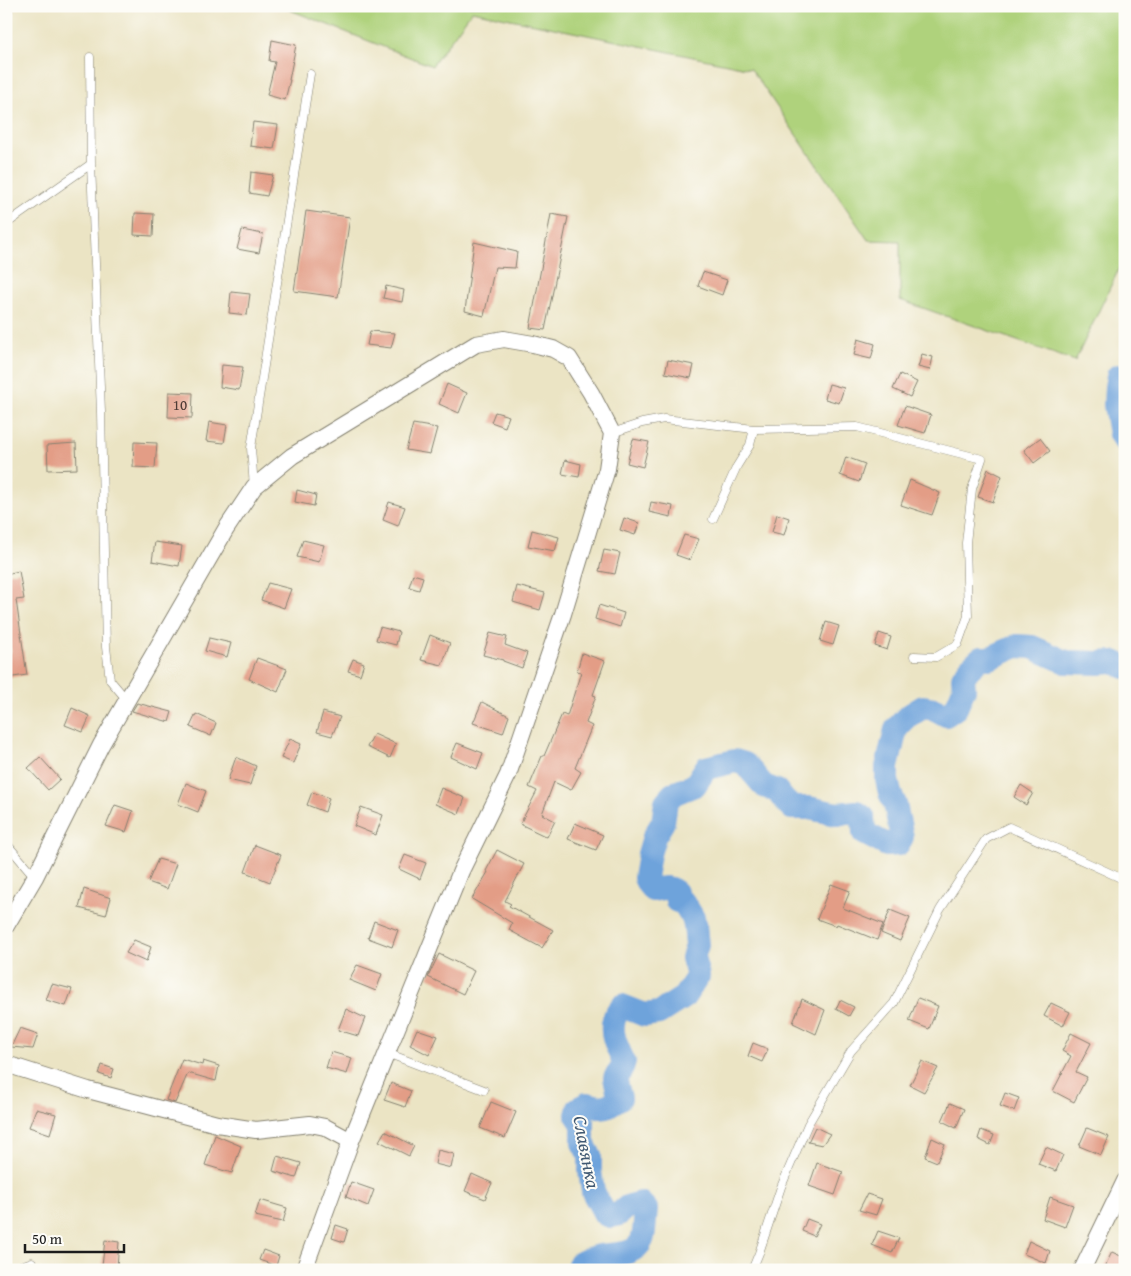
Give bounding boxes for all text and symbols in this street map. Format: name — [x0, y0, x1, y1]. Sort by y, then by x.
house number: 10 — [173, 394, 187, 415]
water label: Славянка — [566, 1113, 608, 1191]
scale bar — [25, 1221, 124, 1253]
text: 50 m — [32, 1228, 63, 1249]

